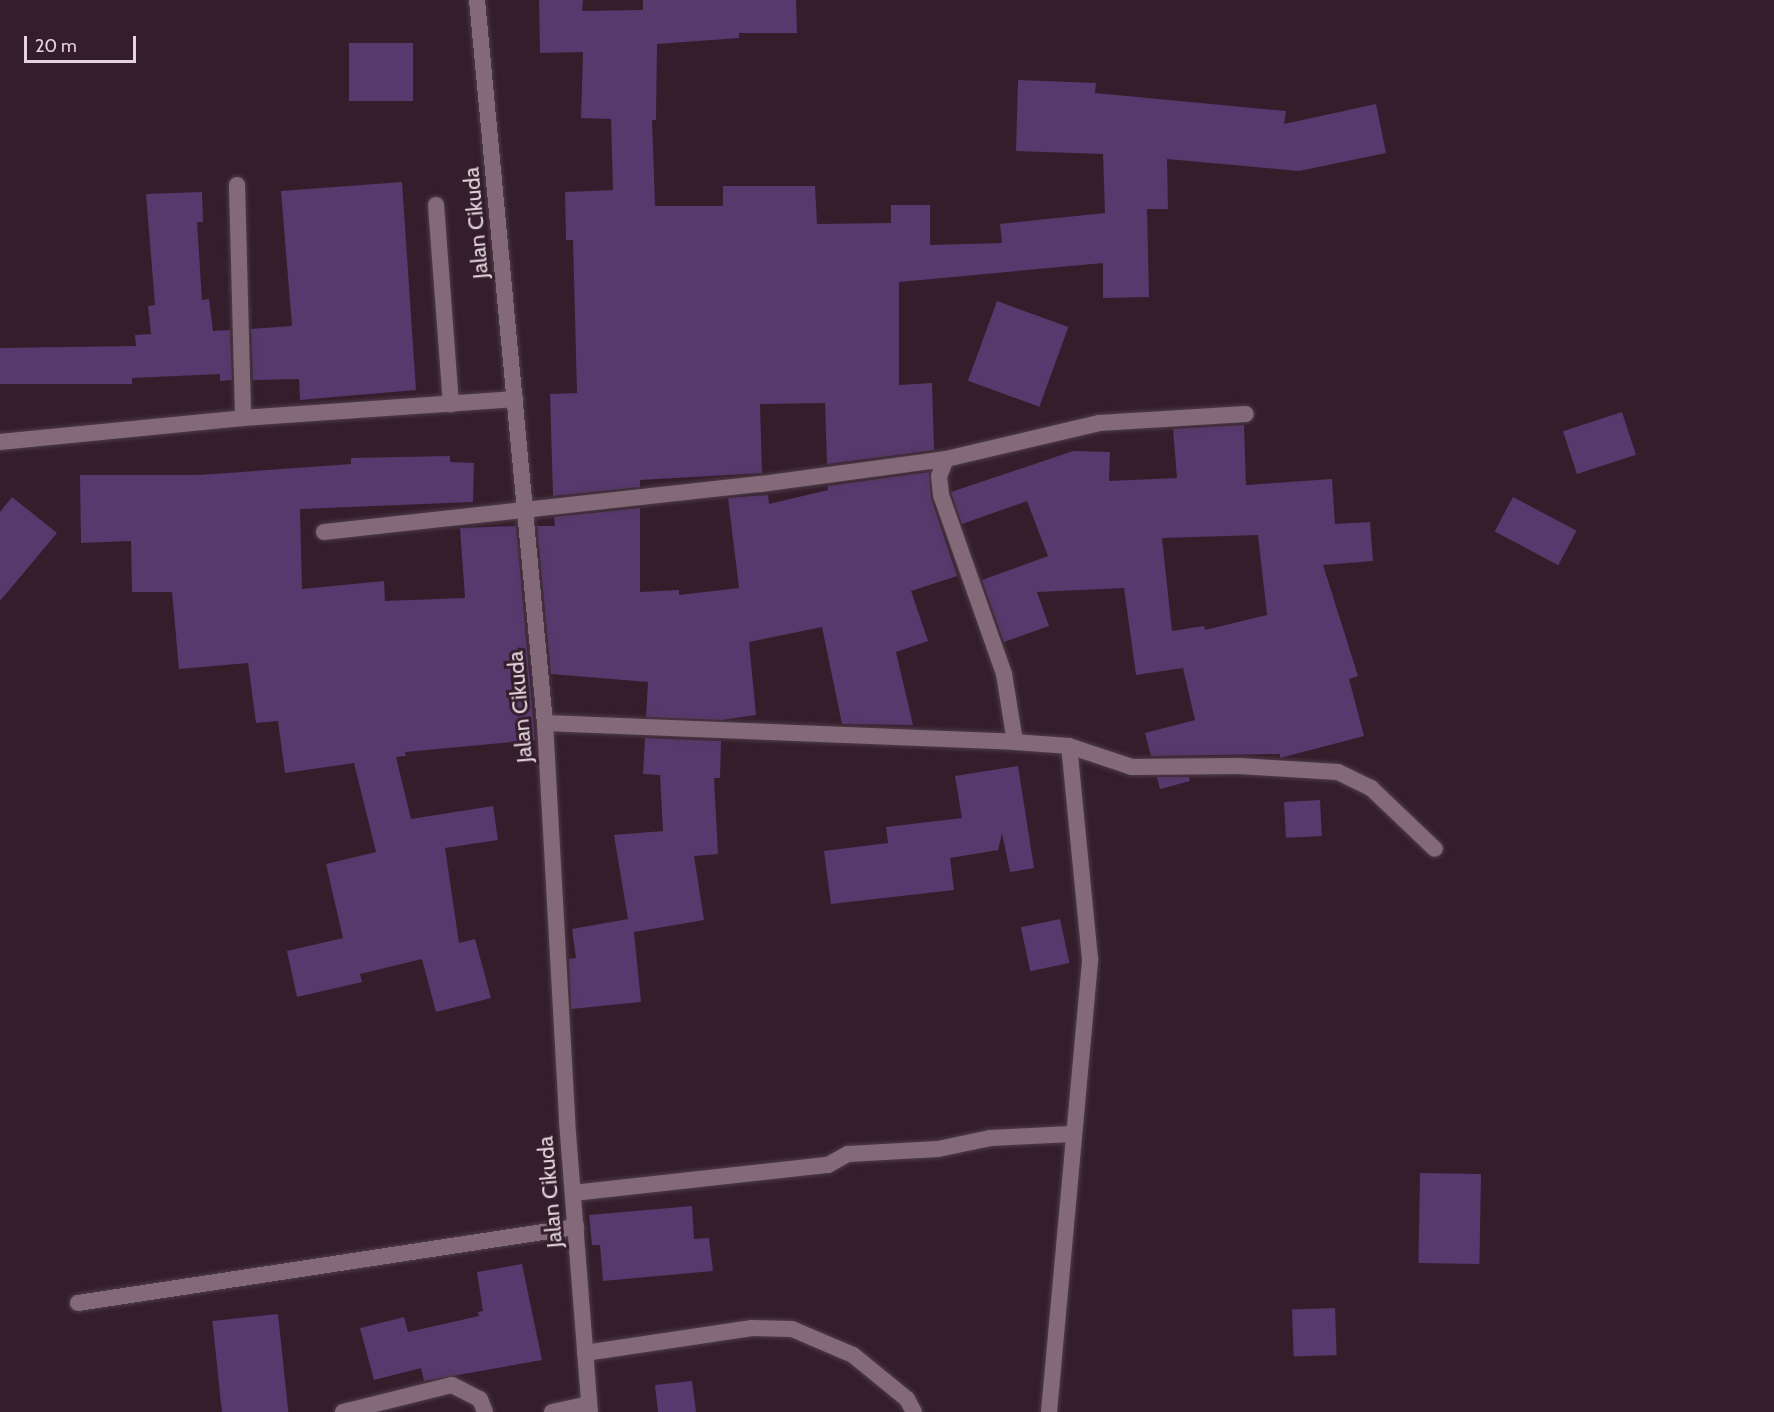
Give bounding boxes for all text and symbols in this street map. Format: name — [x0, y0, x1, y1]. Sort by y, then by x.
scale bar — [27, 24, 140, 62]
text: 20 m — [35, 35, 77, 57]
street label: Jalan Cikuda — [458, 166, 494, 280]
street label: Jalan Cikuda — [502, 650, 538, 764]
street label: Jalan Cikuda — [532, 1135, 568, 1249]

